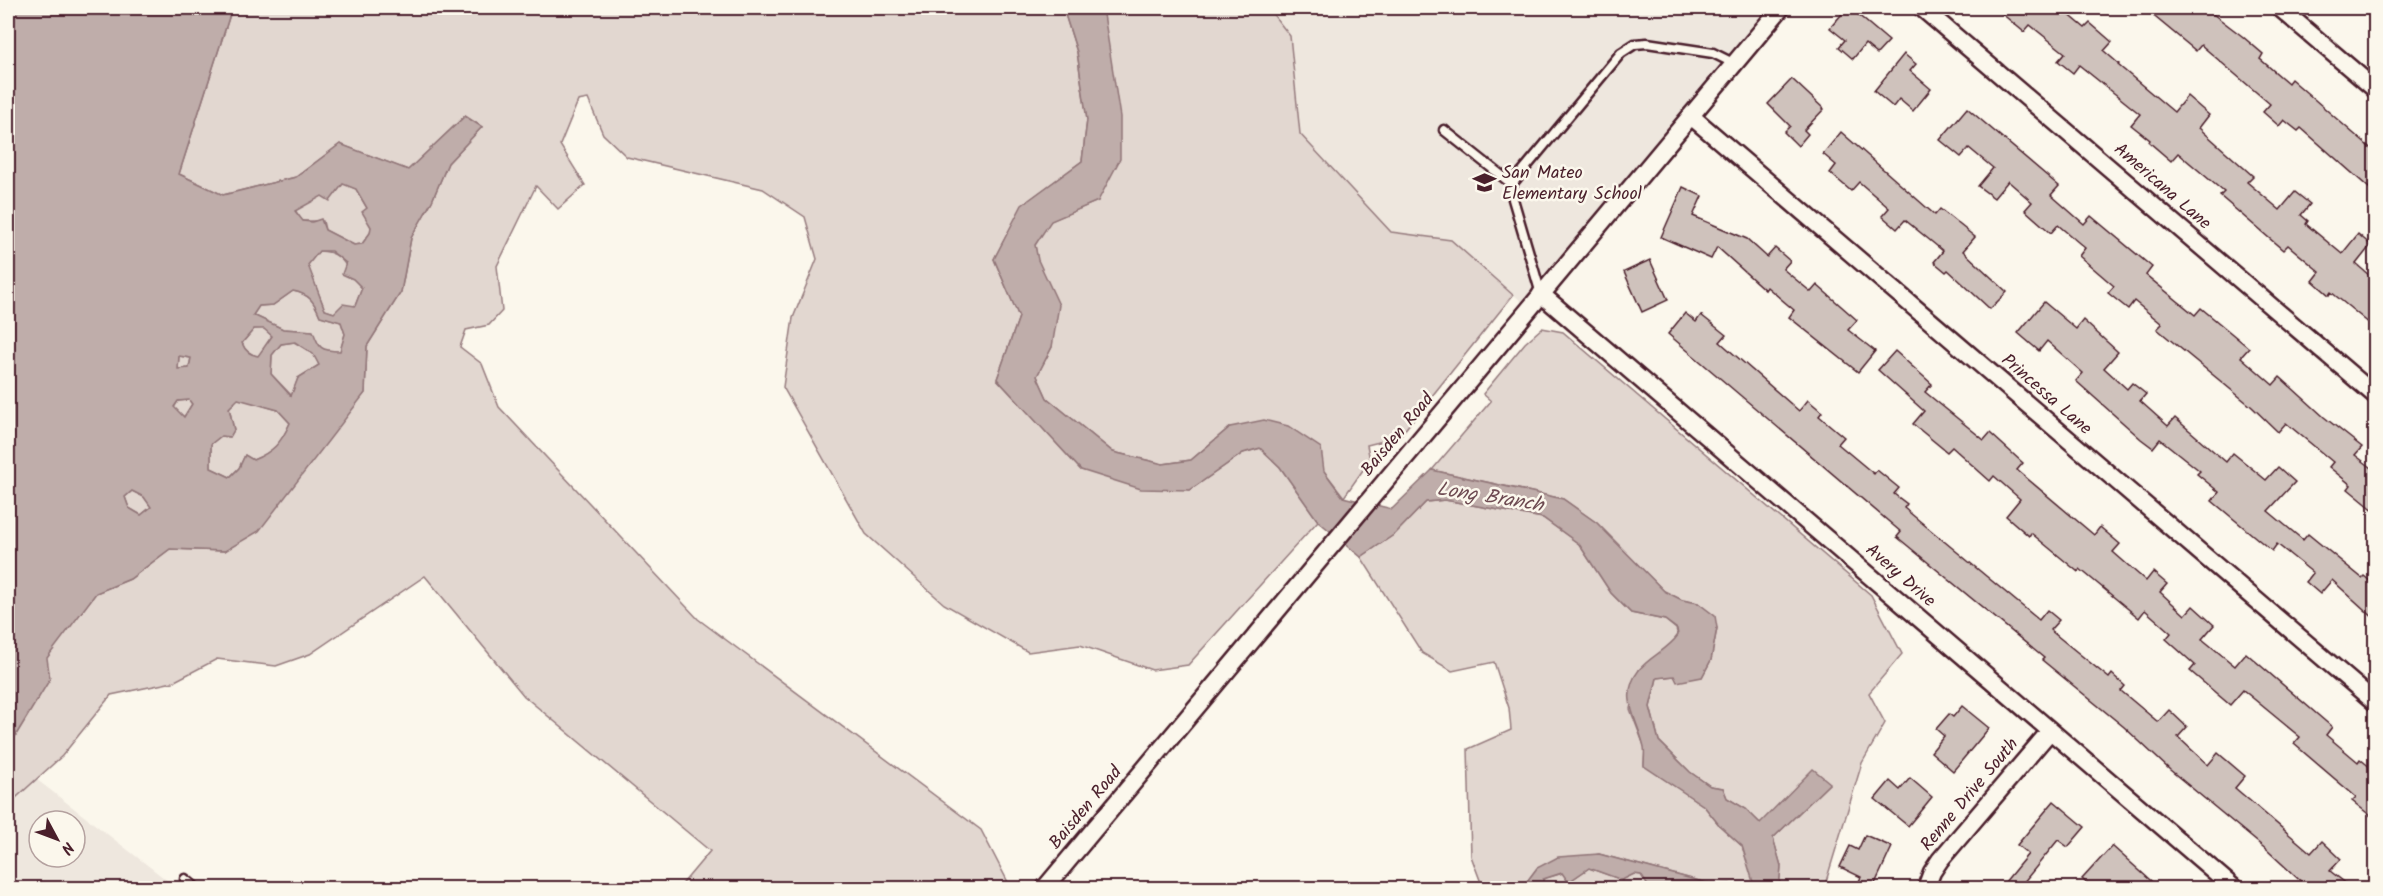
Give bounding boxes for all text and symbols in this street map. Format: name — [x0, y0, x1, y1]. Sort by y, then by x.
street label: Americana Lane — [2107, 136, 2217, 238]
place label: San Mateo Elementary School — [1502, 159, 1643, 209]
school or university icon: San Mateo Elementary School — [1471, 170, 1497, 196]
street label: Princessa Lane — [1994, 347, 2098, 443]
street label: Baisden Road — [1354, 386, 1442, 483]
water label: Long Branch — [1435, 474, 1548, 523]
street label: Avery Drive — [1858, 537, 1942, 615]
street label: Renne Drive South — [1914, 732, 2026, 858]
street label: Baisden Road — [1042, 759, 1130, 856]
north arrow — [27, 809, 87, 869]
text: N — [54, 836, 80, 860]

